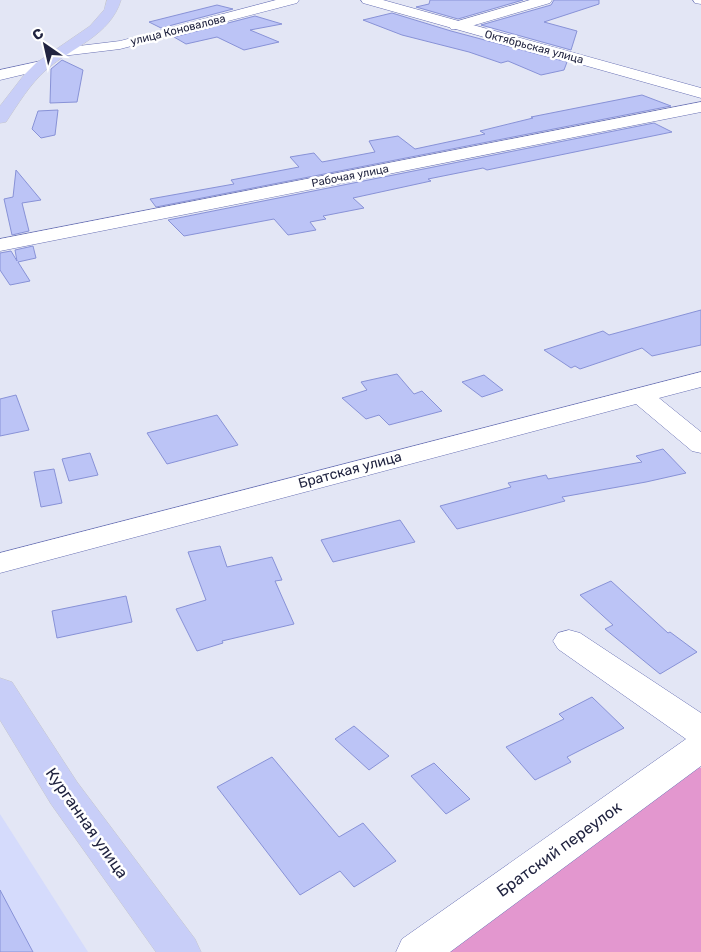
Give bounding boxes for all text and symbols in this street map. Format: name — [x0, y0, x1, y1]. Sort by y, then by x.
street label: улица Коновалова — [129, 12, 227, 48]
north arrow — [20, 20, 70, 70]
text: С — [29, 25, 47, 44]
street label: Октябрьская улица — [483, 28, 585, 66]
street label: Рабочая улица — [310, 162, 390, 190]
street label: Братская улица — [296, 448, 404, 492]
street label: Курганная улица — [42, 764, 132, 882]
street label: Братский переулок — [493, 797, 625, 901]

